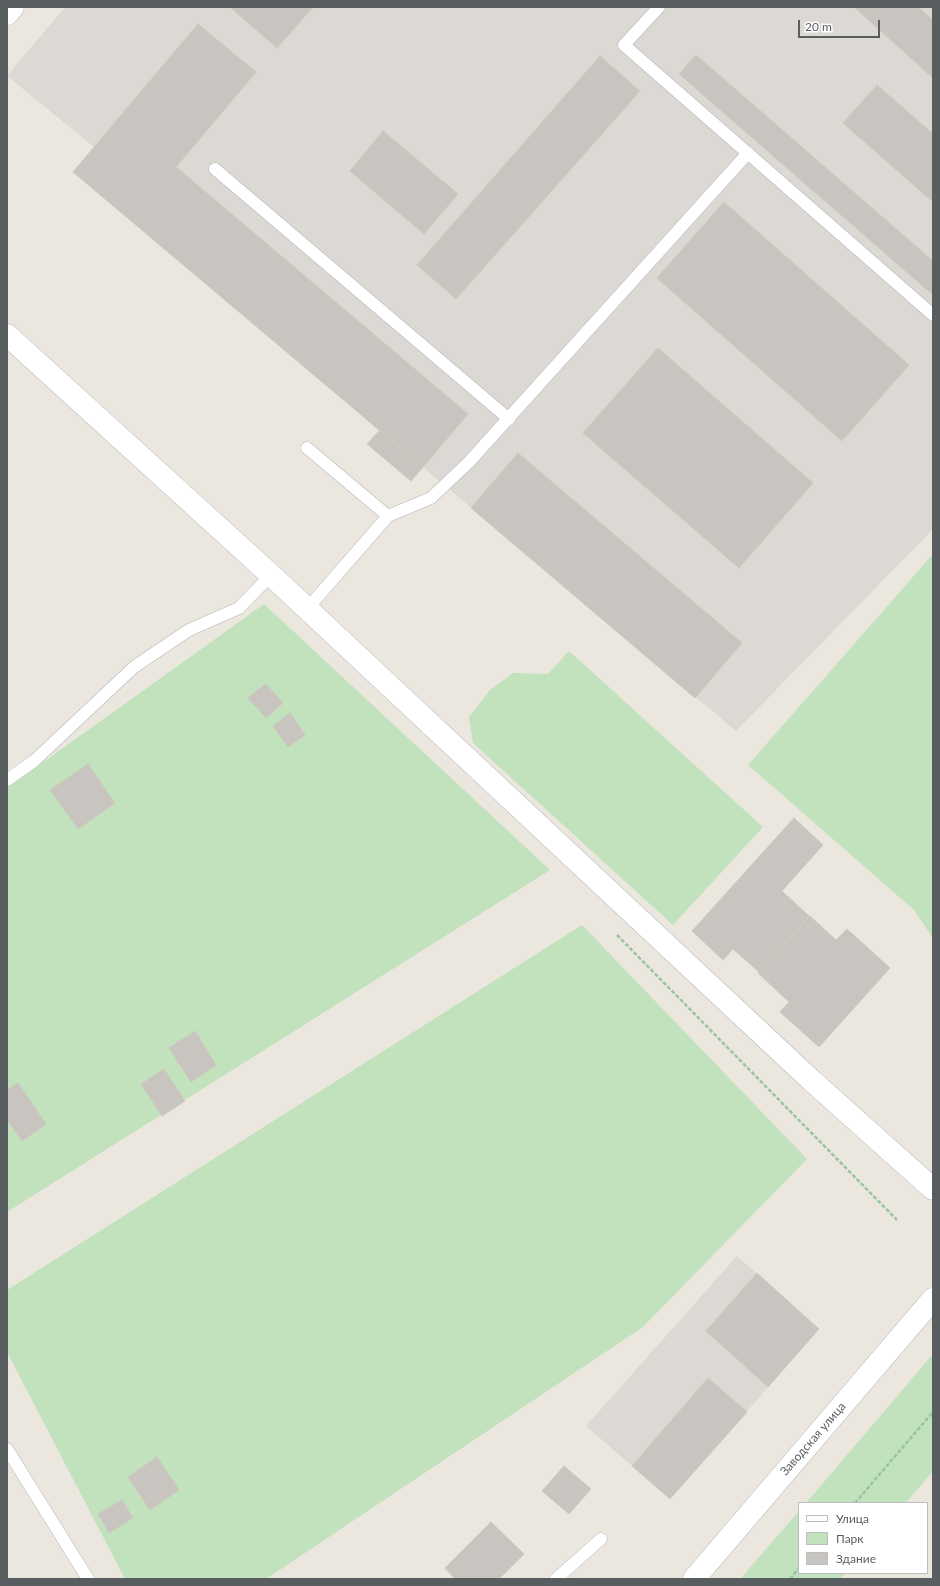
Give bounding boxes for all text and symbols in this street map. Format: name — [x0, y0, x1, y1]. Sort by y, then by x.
scale bar — [800, 12, 882, 38]
text: 20 m — [805, 19, 832, 34]
street label: Заводская улица — [777, 1399, 849, 1479]
legend — [798, 1502, 928, 1574]
text: Улица — [836, 1511, 869, 1526]
text: Парк — [836, 1531, 864, 1546]
text: Здание — [836, 1551, 876, 1566]

